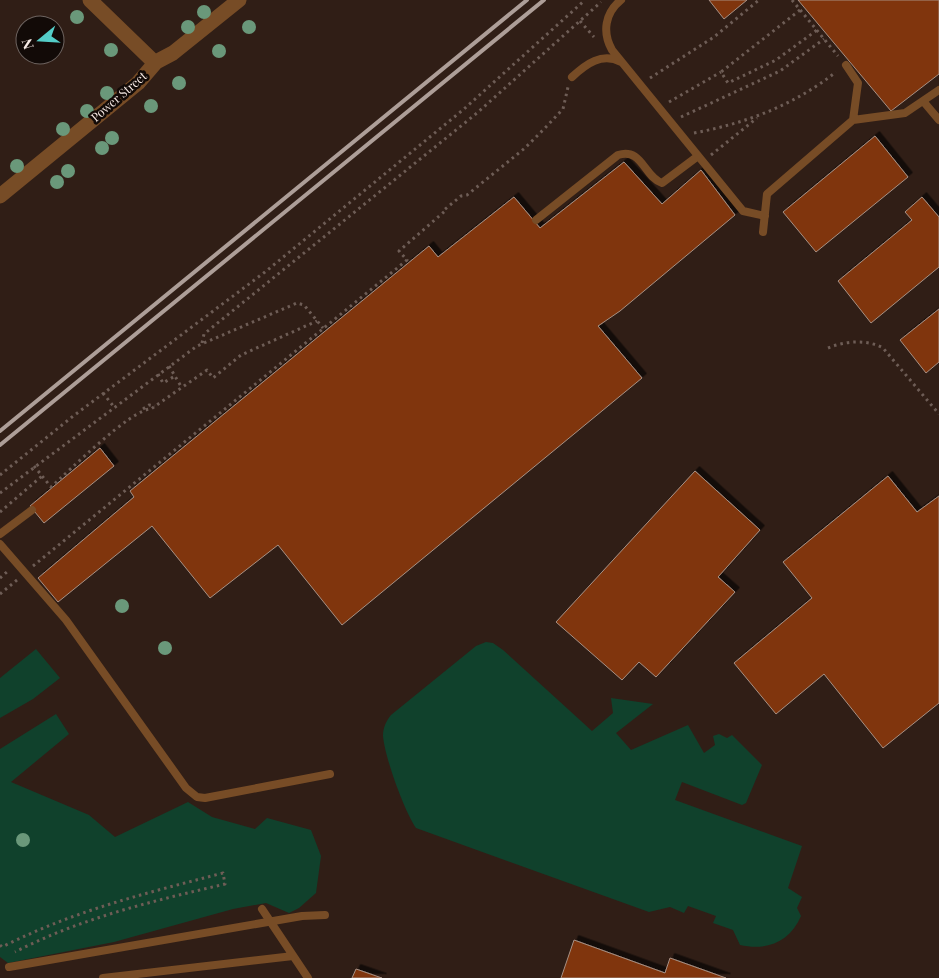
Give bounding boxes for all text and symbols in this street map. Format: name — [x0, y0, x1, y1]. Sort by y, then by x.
north arrow — [15, 15, 65, 65]
text: N — [17, 36, 38, 52]
street label: Power Street — [87, 67, 150, 125]

